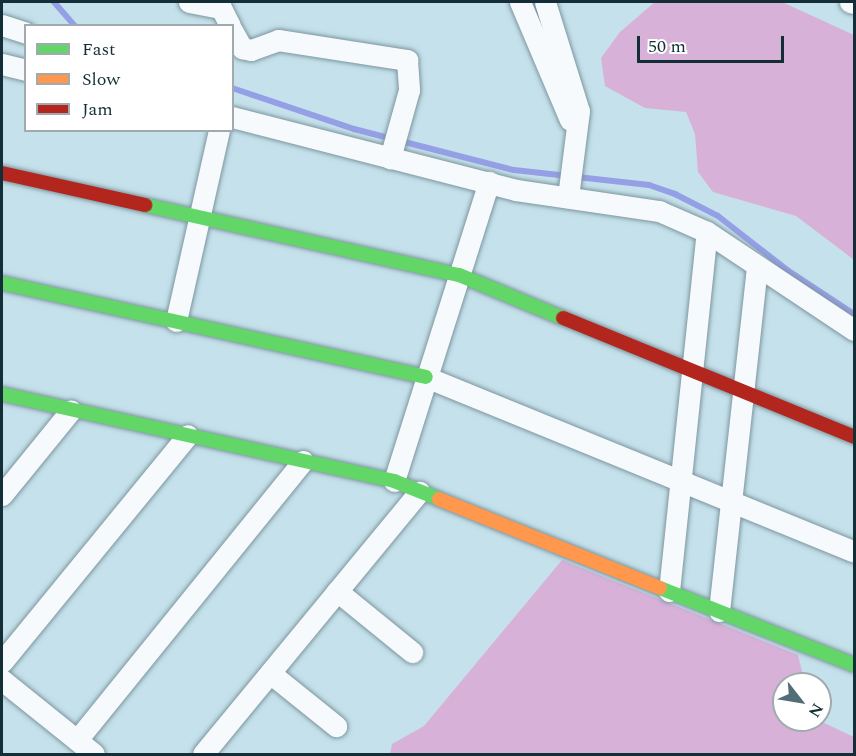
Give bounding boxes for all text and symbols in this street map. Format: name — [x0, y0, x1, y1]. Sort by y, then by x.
legend — [24, 24, 234, 132]
scale bar — [640, 24, 787, 62]
text: 50 m — [648, 33, 686, 60]
text: Fast — [82, 36, 115, 63]
text: Slow — [82, 66, 120, 93]
text: Jam — [82, 96, 113, 123]
north arrow — [772, 672, 832, 732]
text: N — [802, 698, 829, 722]

